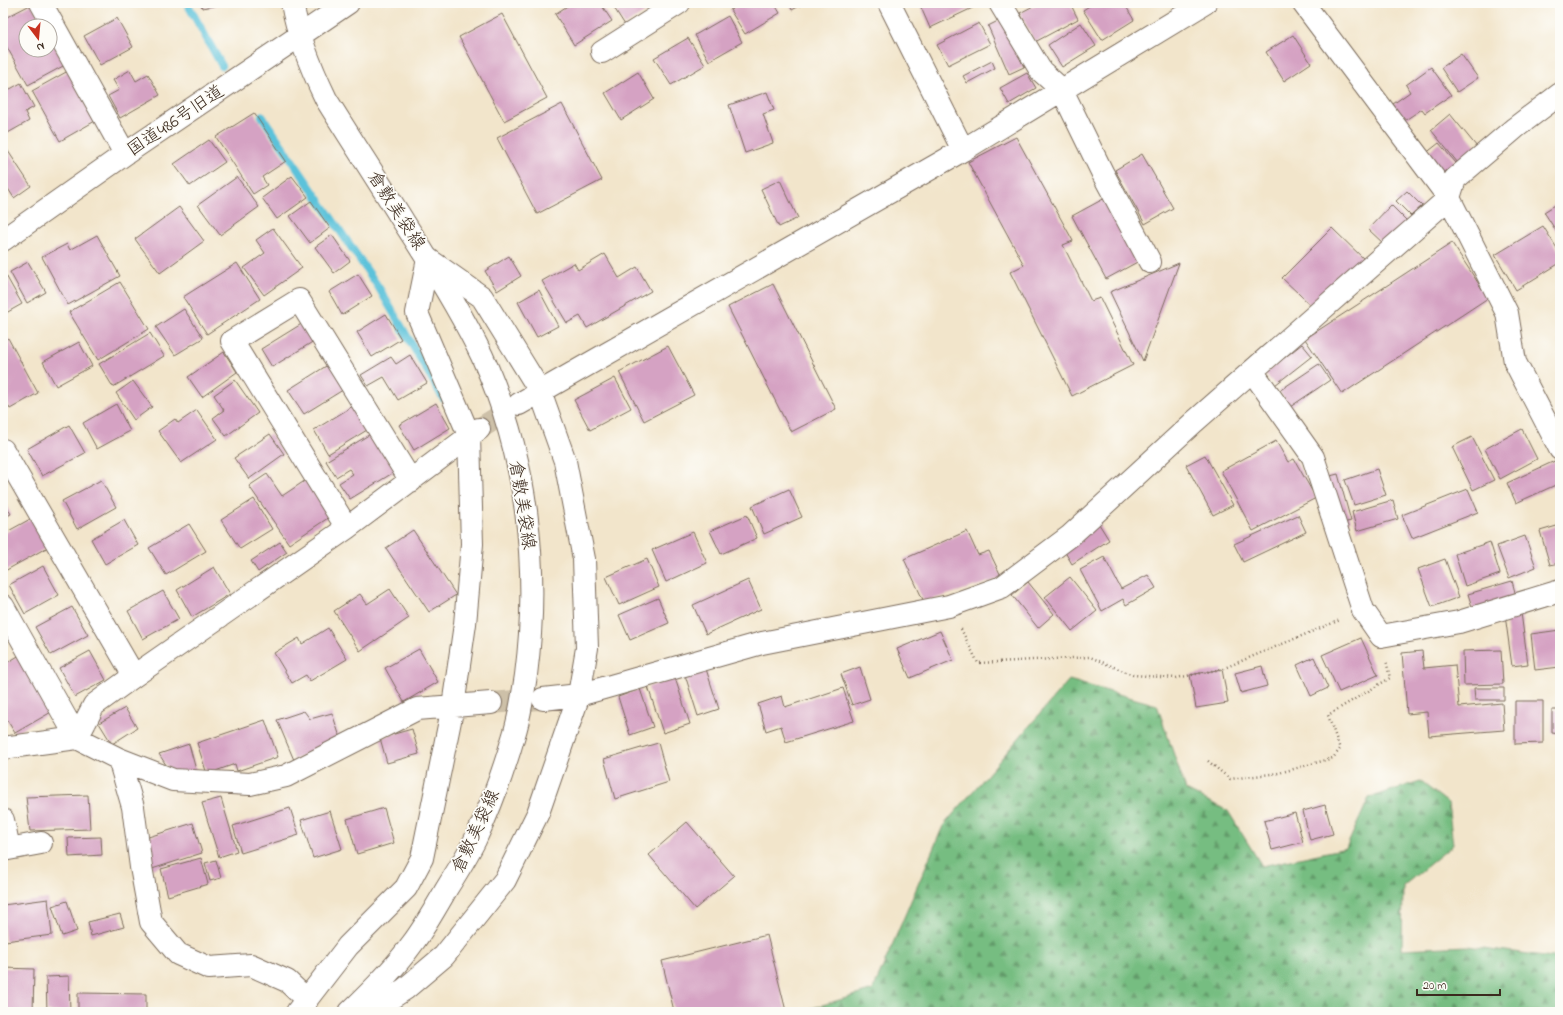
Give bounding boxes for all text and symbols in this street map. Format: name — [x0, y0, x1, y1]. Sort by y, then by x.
north arrow — [18, 18, 58, 58]
text: N — [35, 38, 46, 55]
street label: 国道486号旧道 — [122, 80, 230, 164]
street label: 倉敷美袋線 — [360, 166, 431, 256]
street label: 倉敷美袋線 — [501, 459, 541, 552]
street label: 倉敷美袋線 — [446, 786, 508, 878]
scale bar — [1417, 971, 1500, 997]
text: 20 m — [1423, 977, 1446, 995]

